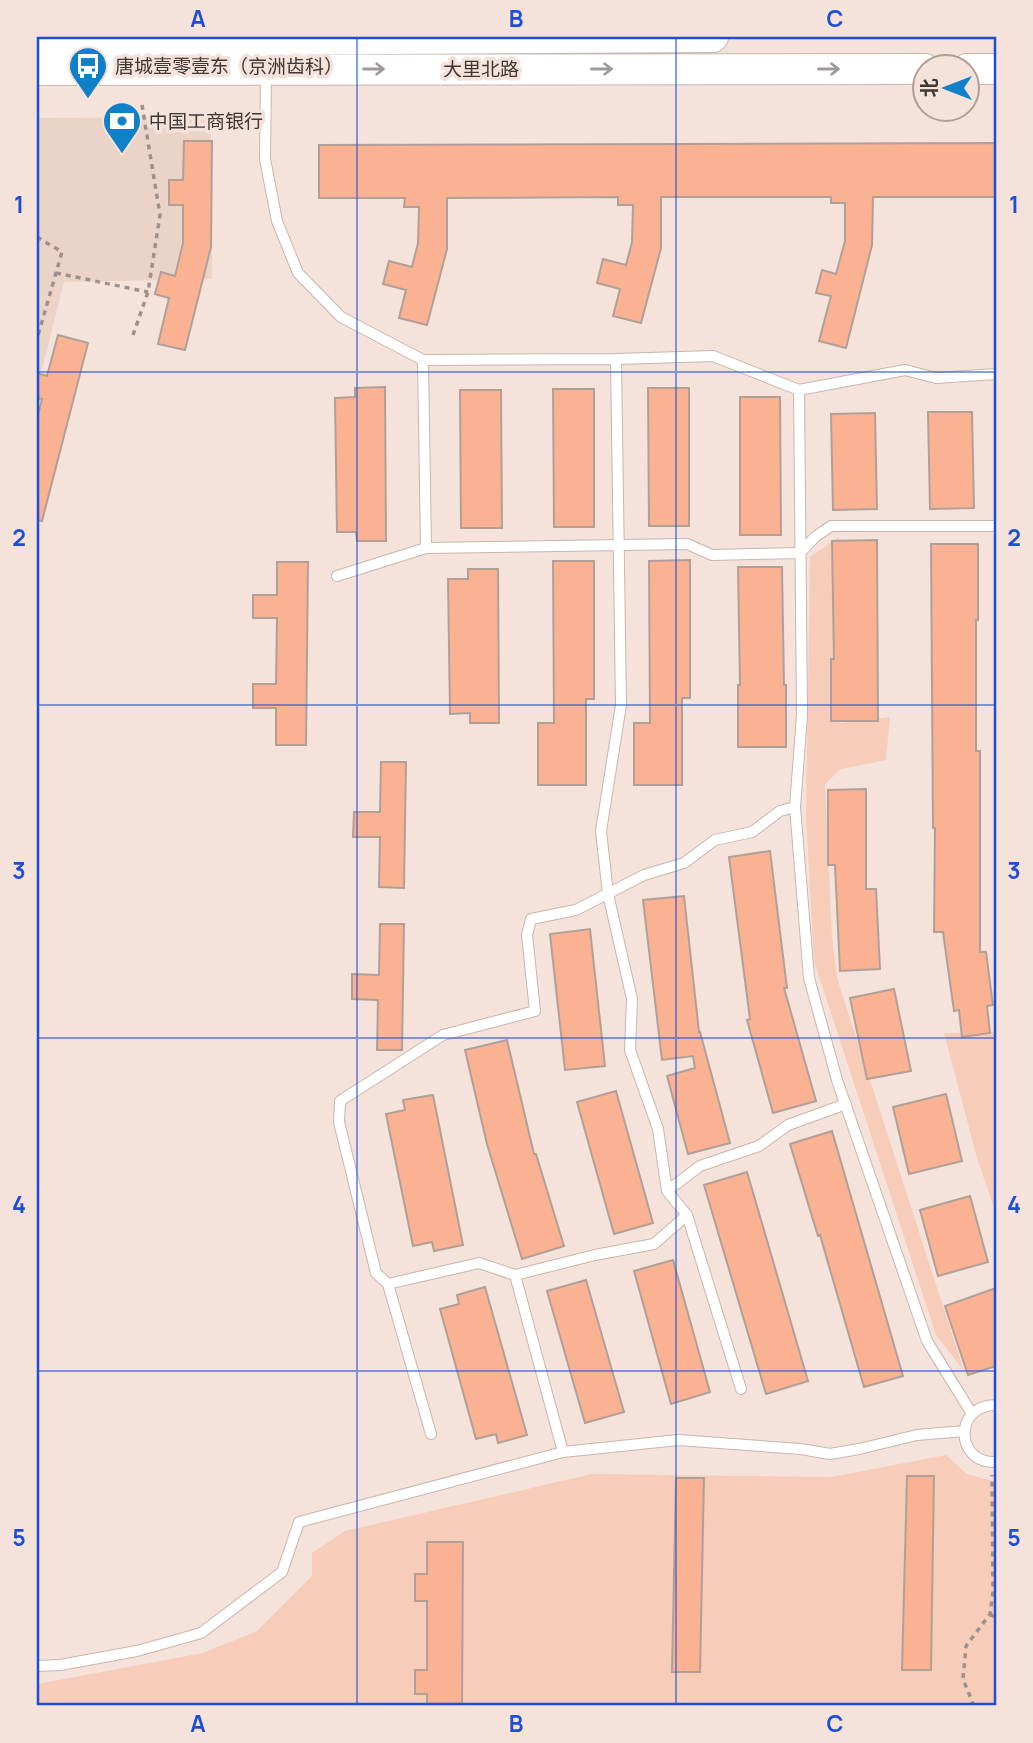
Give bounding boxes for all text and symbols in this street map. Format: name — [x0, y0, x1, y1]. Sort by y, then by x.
text: A — [190, 2, 206, 34]
text: B — [509, 2, 523, 34]
text: C — [827, 2, 844, 34]
bus stop icon: 唐城壹零壹东（京洲齿科） — [67, 45, 109, 100]
north arrow — [911, 52, 981, 122]
place label: 唐城壹零壹东（京洲齿科） — [115, 53, 343, 79]
street label: 大里北路 — [443, 56, 519, 82]
one-way arrow — [363, 62, 386, 76]
one-way arrow — [590, 62, 613, 76]
one-way arrow — [818, 62, 841, 76]
text: 北 — [916, 78, 942, 98]
bank icon: 中国工商银行 — [101, 100, 143, 155]
place label: 中国工商银行 — [149, 108, 263, 134]
text: 1 — [14, 188, 24, 220]
text: 1 — [1009, 188, 1019, 220]
text: 2 — [12, 521, 26, 553]
text: 2 — [1007, 521, 1021, 553]
text: 3 — [12, 854, 26, 886]
text: 3 — [1007, 854, 1021, 886]
text: 4 — [12, 1188, 26, 1220]
text: 4 — [1007, 1188, 1021, 1220]
text: 5 — [12, 1521, 26, 1553]
text: 5 — [1007, 1521, 1021, 1553]
text: A — [190, 1707, 206, 1739]
text: B — [509, 1707, 523, 1739]
text: C — [827, 1707, 844, 1739]

